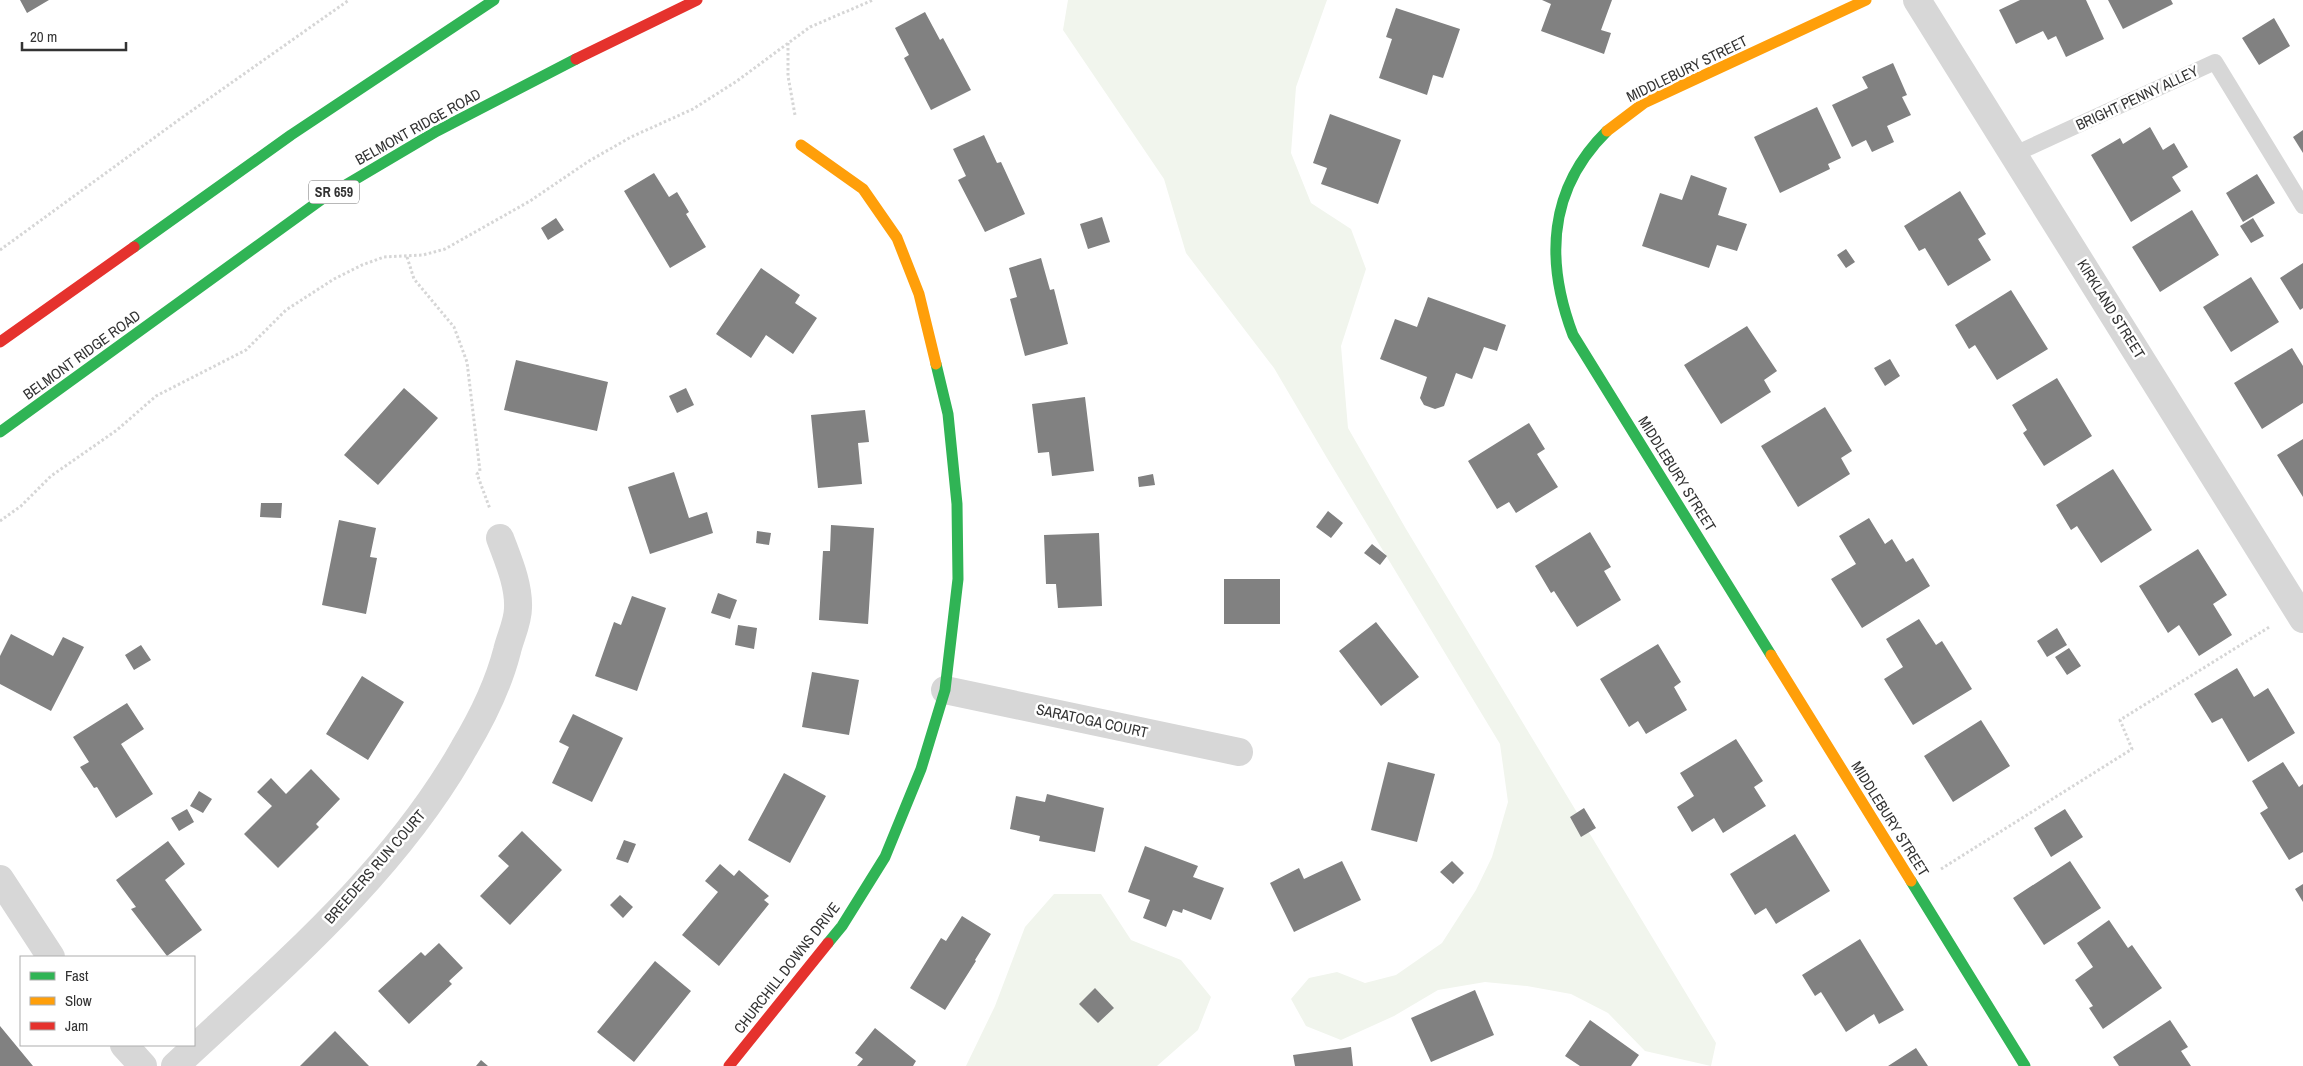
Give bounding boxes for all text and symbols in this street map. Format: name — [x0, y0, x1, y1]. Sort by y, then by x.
scale bar — [22, 20, 126, 52]
text: 20 m — [30, 26, 57, 47]
street label: MIDDLEBURY STREET — [1623, 30, 1751, 107]
street label: BRIGHT PENNY ALLEY — [2072, 60, 2202, 135]
street label: BELMONT RIDGE ROAD — [351, 83, 484, 170]
road number: SR 659 — [309, 180, 359, 203]
street label: KIRKLAND STREET — [2072, 255, 2151, 363]
street label: BELMONT RIDGE ROAD — [19, 305, 145, 404]
street label: MIDDLEBURY STREET — [1633, 412, 1722, 536]
street label: SARATOGA COURT — [1034, 698, 1150, 743]
street label: MIDDLEBURY STREET — [1846, 757, 1935, 881]
street label: BREEDERS RUN COURT — [319, 805, 430, 928]
street label: CHURCHILL DOWNS DRIVE — [729, 898, 845, 1038]
legend — [20, 956, 195, 1046]
text: Fast — [65, 965, 89, 986]
text: Slow — [65, 990, 92, 1011]
text: Jam — [65, 1015, 88, 1036]

